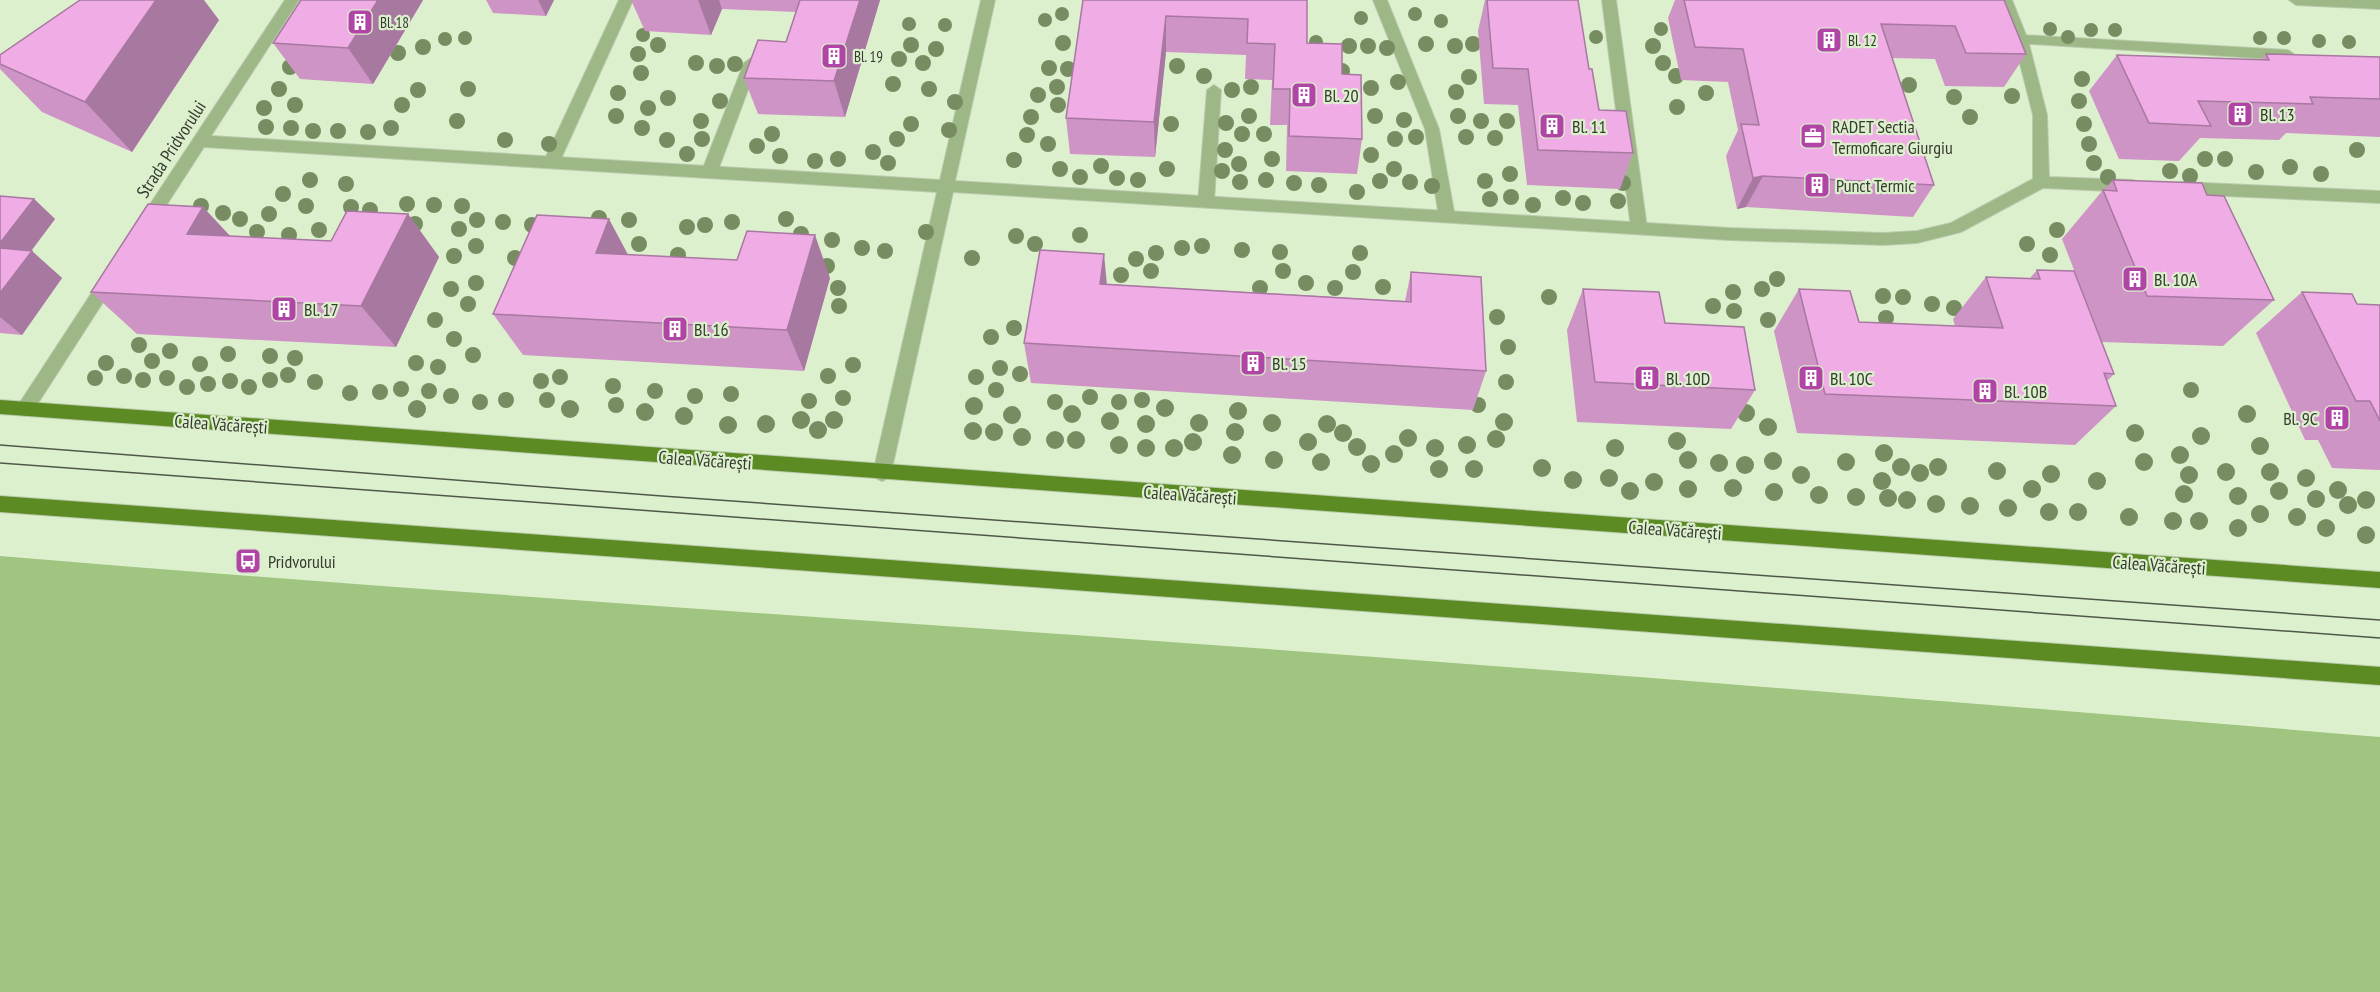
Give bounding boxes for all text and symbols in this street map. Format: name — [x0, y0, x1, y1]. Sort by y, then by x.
building icon: Bl. 18 — [345, 7, 375, 37]
place label: Bl. 18 — [380, 13, 409, 32]
building icon: Bl. 12 — [1814, 25, 1844, 55]
place label: Bl. 12 — [1848, 31, 1877, 50]
building icon: Bl. 19 — [819, 41, 849, 71]
place label: Bl. 19 — [854, 47, 883, 66]
building icon: Bl. 20 — [1289, 80, 1319, 110]
place label: Bl. 20 — [1324, 84, 1359, 107]
street label: Strada Pridvorului — [131, 96, 211, 202]
building icon: Bl. 13 — [2225, 99, 2255, 129]
place label: Bl. 13 — [2260, 103, 2295, 126]
building icon: Bl. 11 — [1537, 111, 1567, 141]
place label: Bl. 11 — [1572, 115, 1607, 138]
place label: RADET Sectia Termoficare Giurgiu — [1832, 115, 1953, 159]
office icon: RADET Sectia Termoficare Giurgiu — [1798, 121, 1828, 151]
building icon: Punct Termic — [1802, 170, 1832, 200]
place label: Punct Termic — [1836, 174, 1915, 197]
building icon: Bl. 10A — [2120, 264, 2150, 294]
place label: Bl. 10A — [2154, 268, 2198, 291]
building icon: Bl. 17 — [269, 294, 299, 324]
place label: Bl. 17 — [304, 298, 339, 321]
building icon: Bl. 16 — [660, 314, 690, 344]
place label: Bl. 16 — [694, 318, 729, 341]
building icon: Bl. 15 — [1238, 348, 1268, 378]
place label: Bl. 15 — [1272, 352, 1307, 375]
building icon: Bl. 10D — [1632, 363, 1662, 393]
building icon: Bl. 10C — [1796, 363, 1826, 393]
place label: Bl. 10D — [1666, 367, 1710, 390]
place label: Bl. 10C — [1830, 367, 1873, 390]
building icon: Bl. 10B — [1970, 376, 2000, 406]
place label: Bl. 10B — [2004, 380, 2047, 403]
building icon: Bl. 9C — [2322, 403, 2352, 433]
place label: Bl. 9C — [2283, 407, 2318, 430]
street label: Calea Văcărești — [174, 409, 268, 439]
street label: Calea Văcărești — [658, 445, 752, 475]
street label: Calea Văcărești — [1143, 480, 1237, 510]
street label: Calea Văcărești — [1628, 515, 1722, 545]
bus stop icon: Pridvorului — [233, 546, 263, 576]
place label: Pridvorului — [268, 550, 336, 573]
street label: Calea Văcărești — [2112, 550, 2206, 580]

